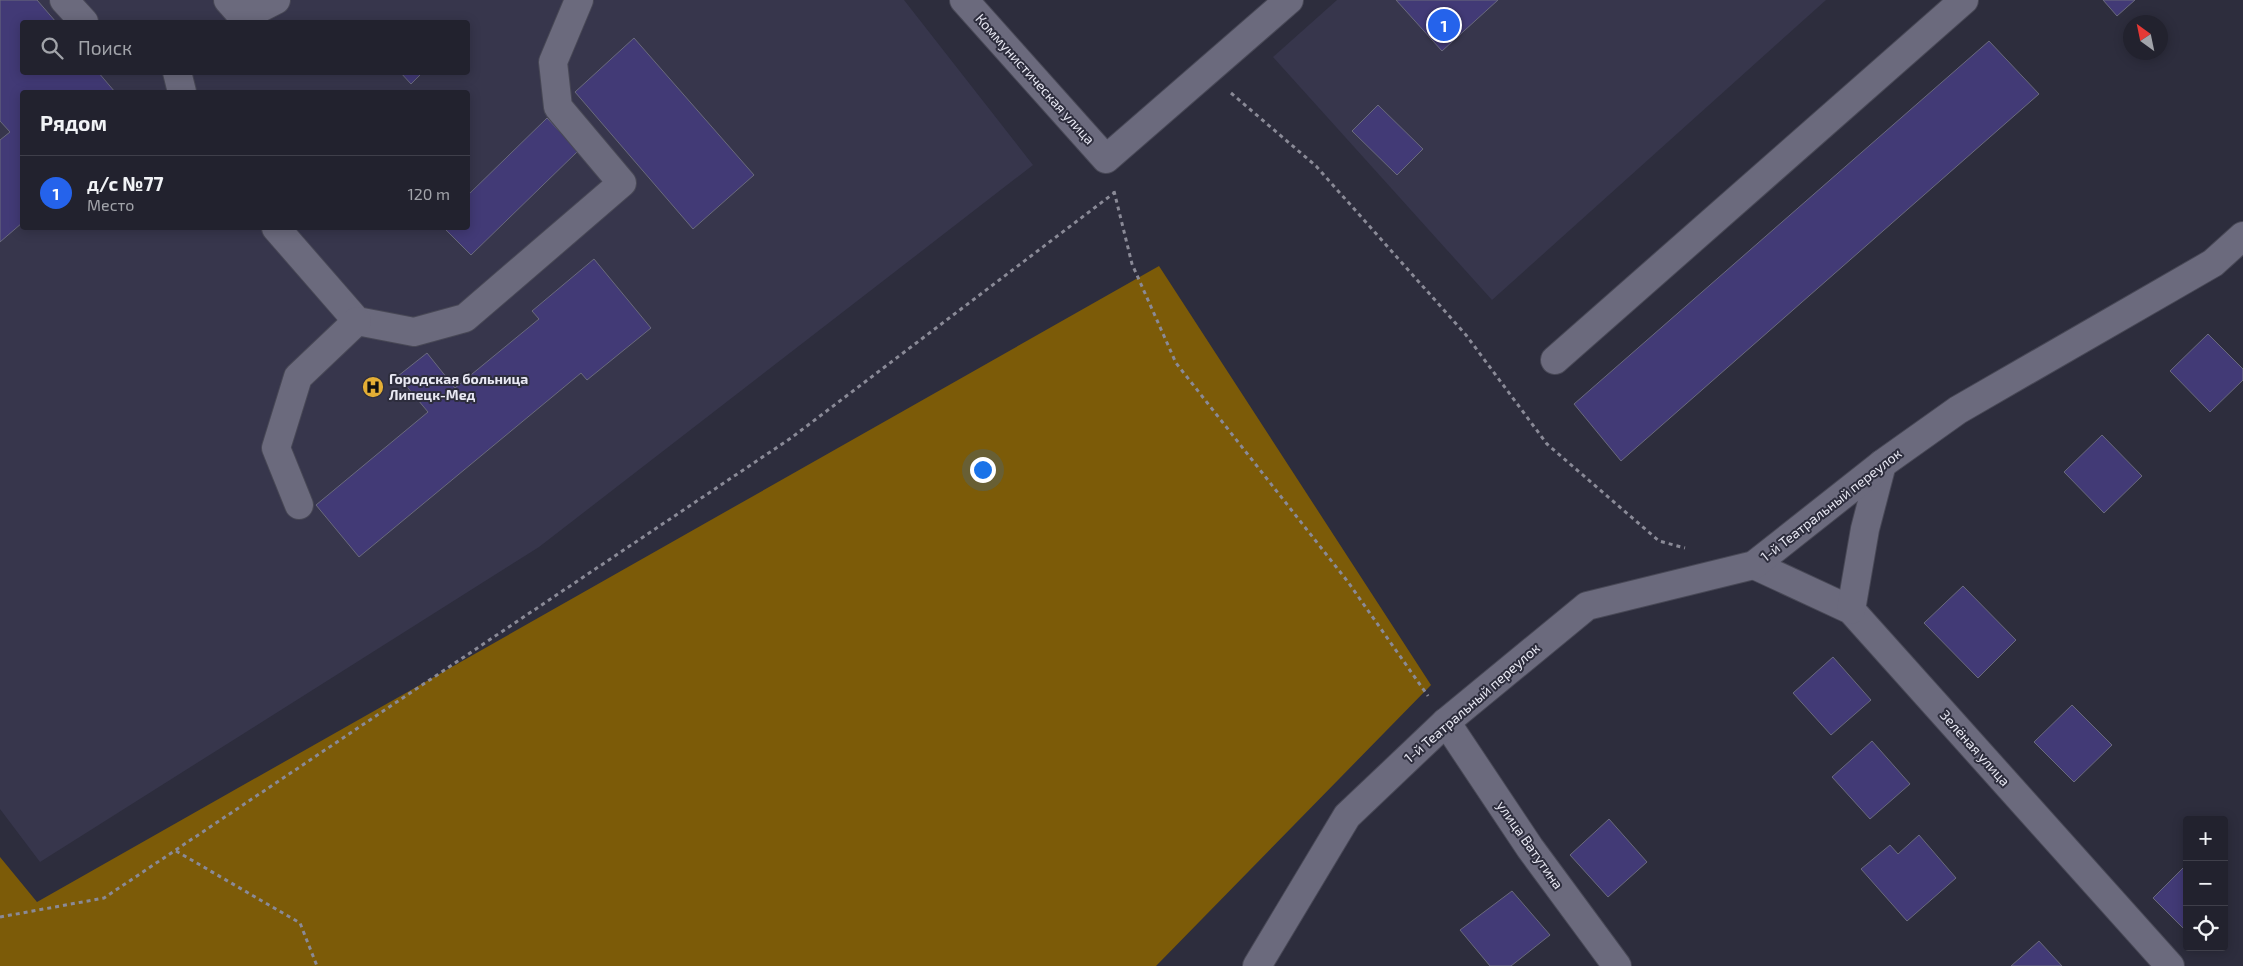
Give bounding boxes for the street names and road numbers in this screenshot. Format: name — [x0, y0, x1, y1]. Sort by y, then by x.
street label: Коммунистическая улица — [972, 10, 1099, 148]
street label: 1-й Театральный переулок — [1757, 444, 1905, 565]
street label: 1-й Театральный переулок — [1400, 639, 1543, 766]
street label: Зелёная улица — [1937, 706, 2014, 789]
street label: улица Ватутина — [1494, 797, 1567, 892]

